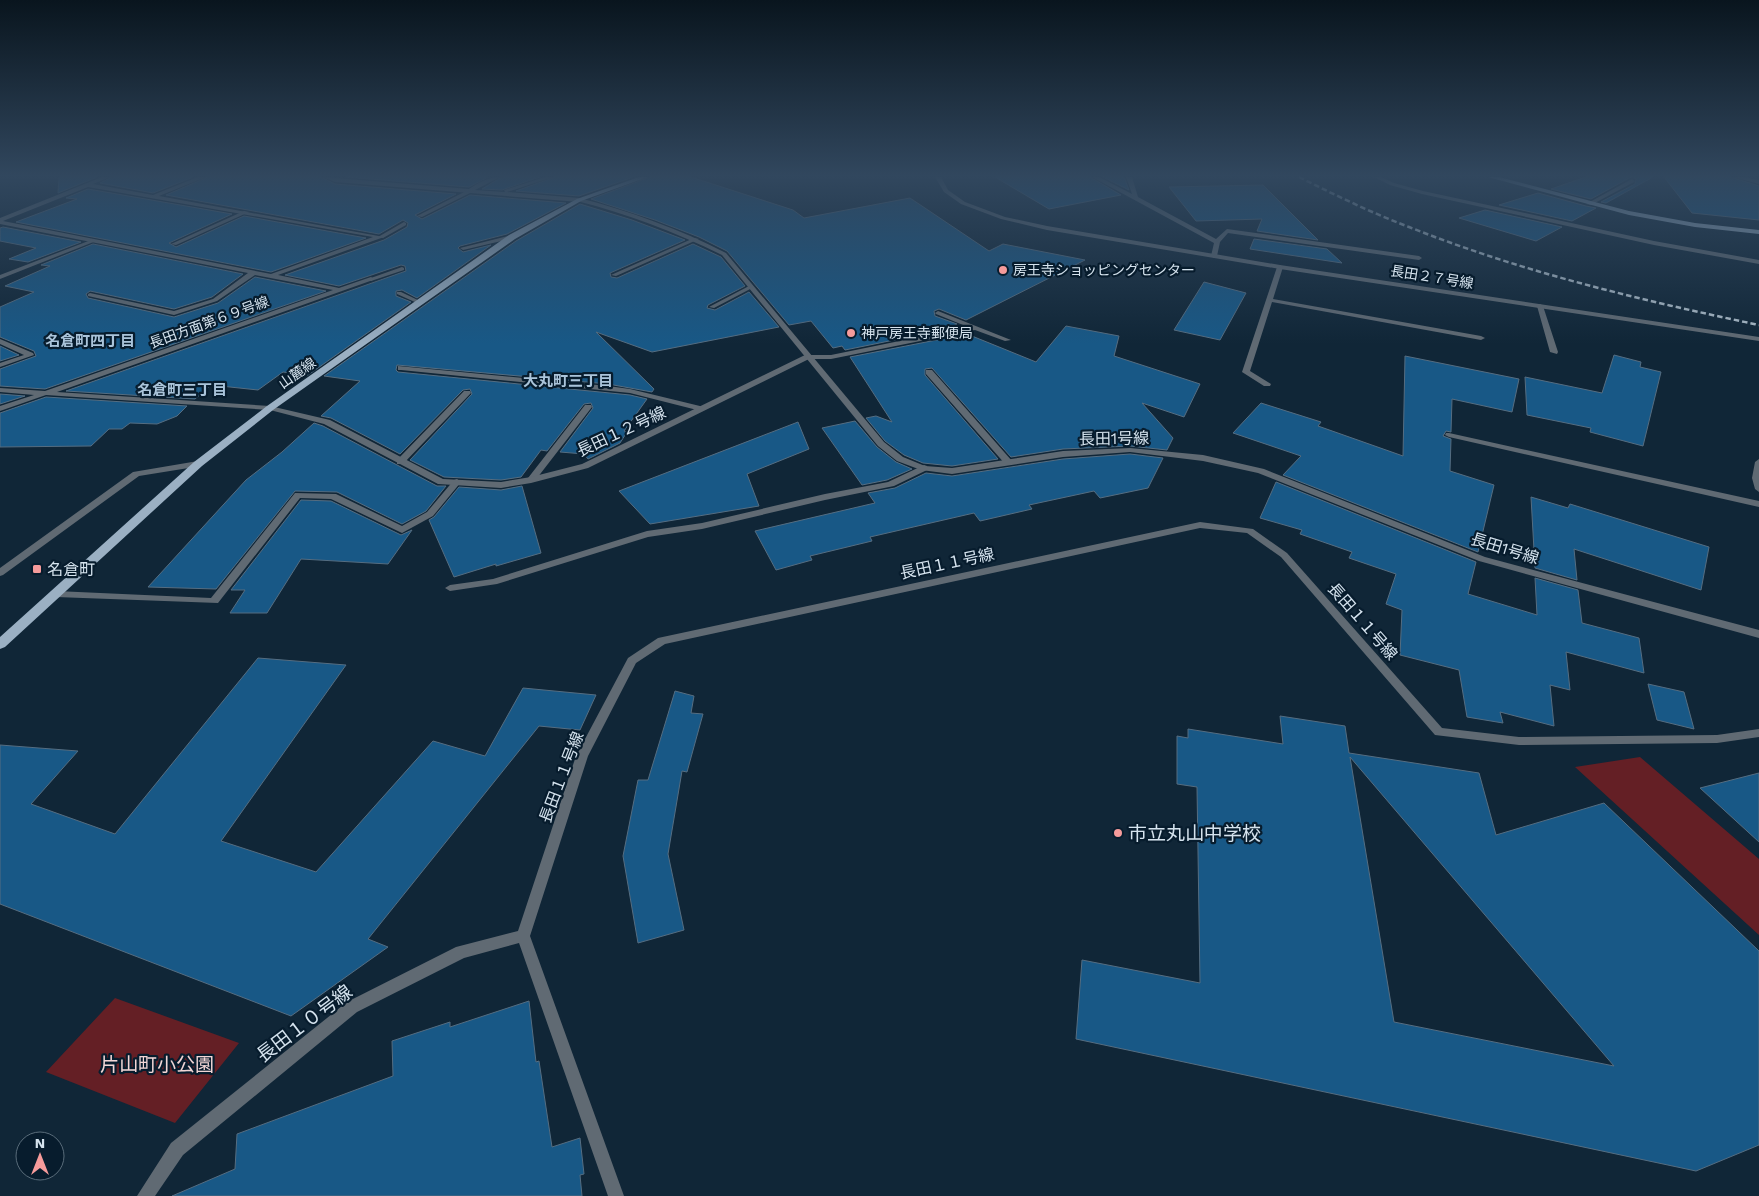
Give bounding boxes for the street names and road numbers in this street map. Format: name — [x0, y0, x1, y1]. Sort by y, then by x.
street label: 長田２７号線 — [1389, 263, 1475, 291]
street label: 長田方面第６９号線 — [147, 293, 271, 351]
street label: 山麓線 — [275, 354, 319, 392]
street label: 長田１２号線 — [574, 403, 669, 460]
street label: 長田1号線 — [1079, 428, 1149, 449]
street label: 長田1号線 — [1468, 529, 1541, 568]
street label: 長田１１号線 — [898, 544, 996, 583]
street label: 長田１１号線 — [1324, 579, 1401, 664]
street label: 長田１１号線 — [535, 729, 588, 825]
street label: 長田１０号線 — [252, 980, 357, 1067]

